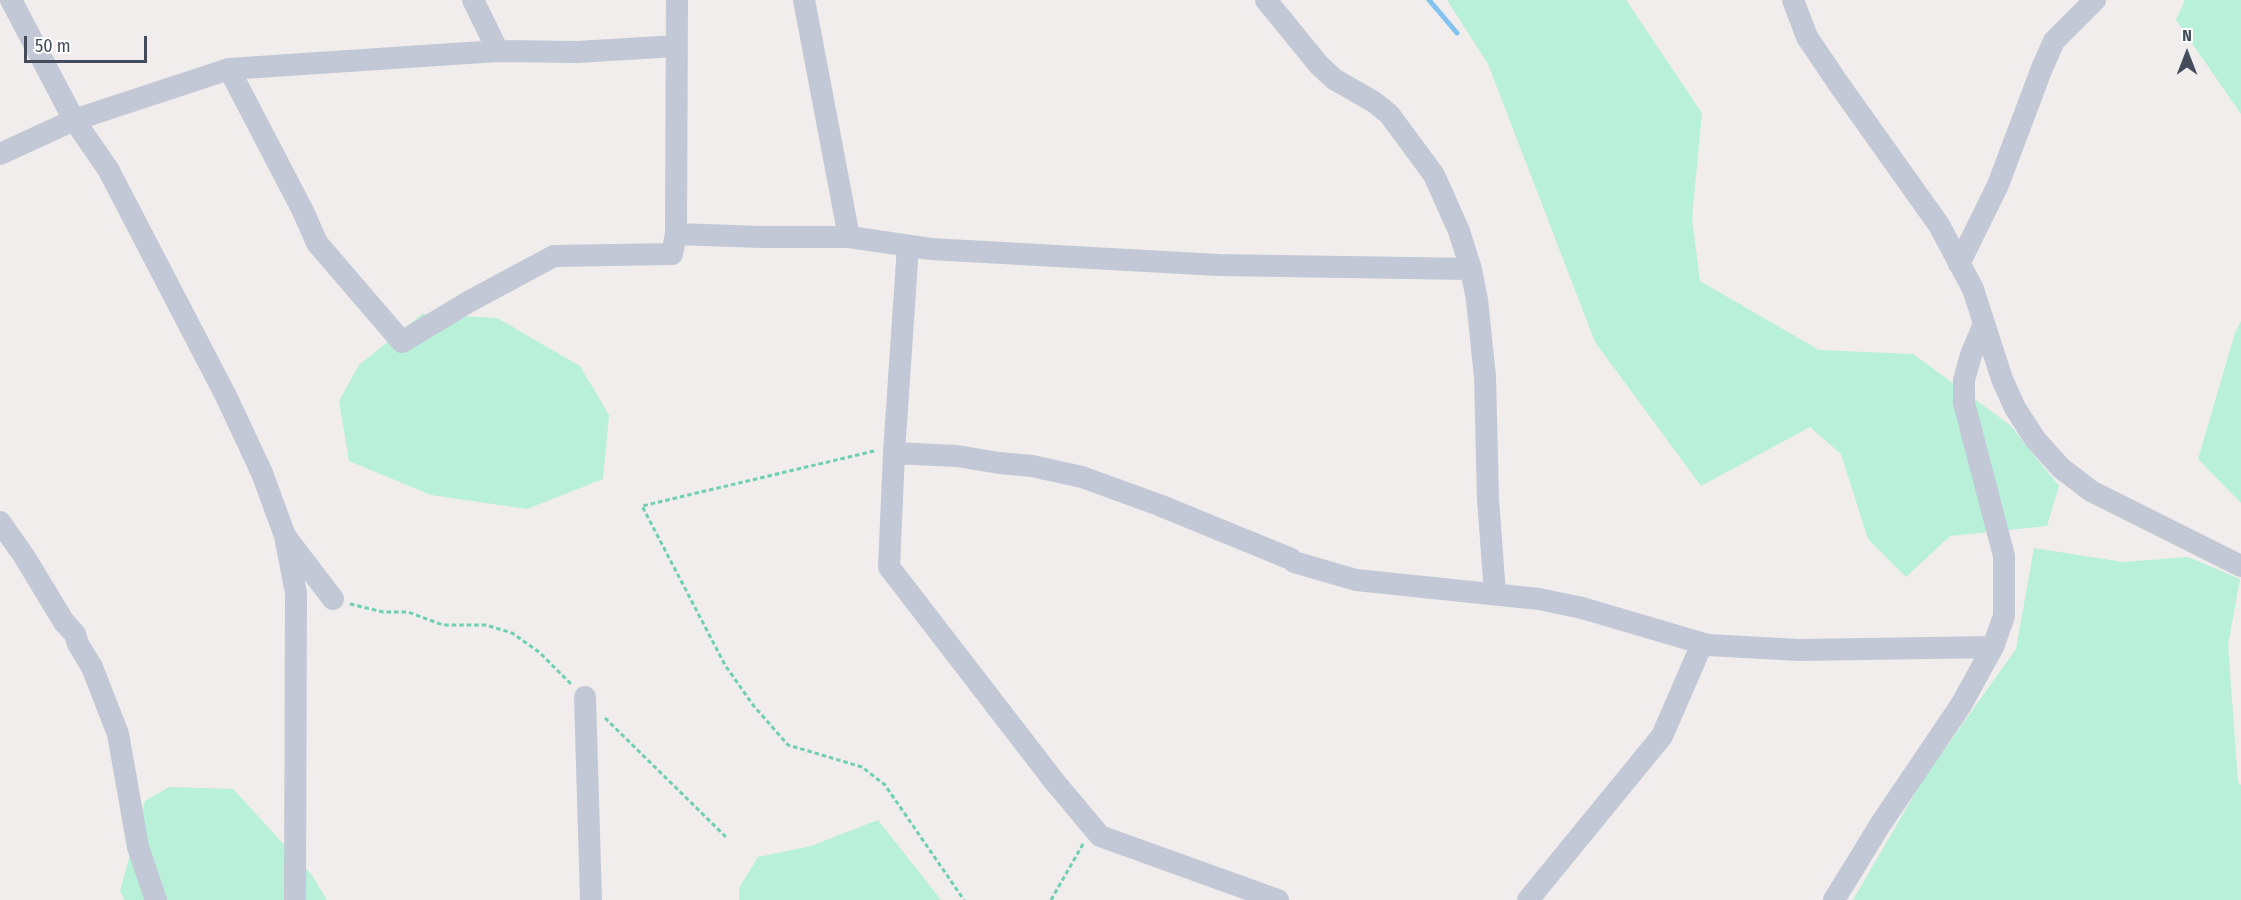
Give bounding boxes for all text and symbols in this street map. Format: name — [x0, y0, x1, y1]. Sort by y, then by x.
scale bar — [27, 24, 150, 62]
north arrow — [2157, 24, 2217, 84]
text: N — [2182, 26, 2192, 45]
text: 50 m — [35, 35, 71, 57]

